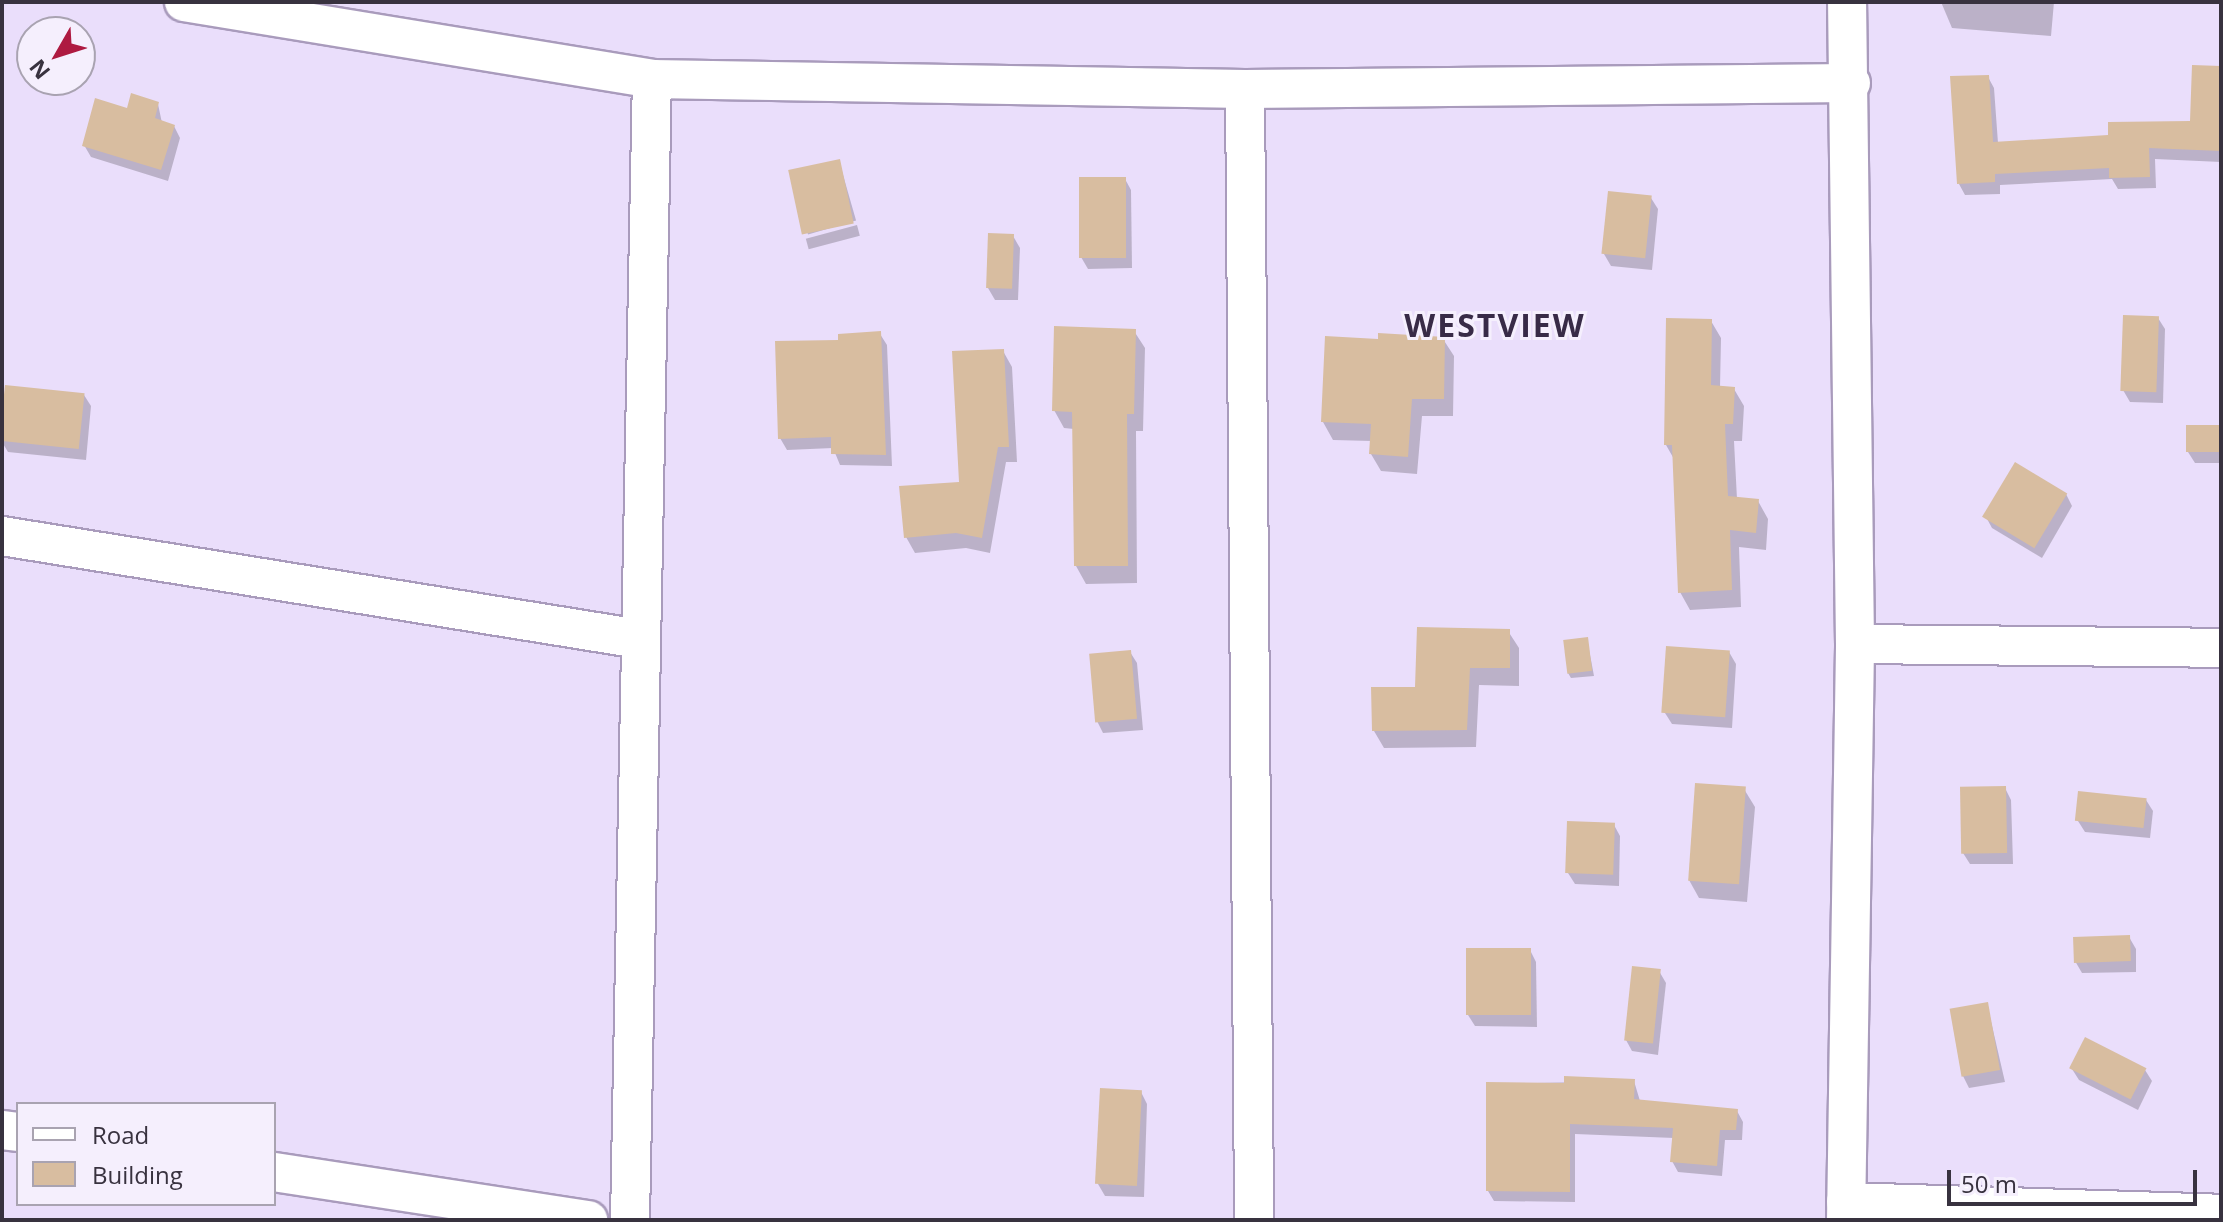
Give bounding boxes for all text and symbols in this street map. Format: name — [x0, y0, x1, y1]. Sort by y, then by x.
north arrow — [16, 16, 96, 96]
text: N — [22, 53, 56, 86]
district label: WESTVIEW — [1404, 306, 1586, 344]
legend — [16, 1102, 276, 1206]
text: Road — [92, 1118, 149, 1151]
scale bar — [1951, 1154, 2201, 1204]
text: Building — [92, 1158, 183, 1191]
text: 50 m — [1961, 1167, 2017, 1200]

